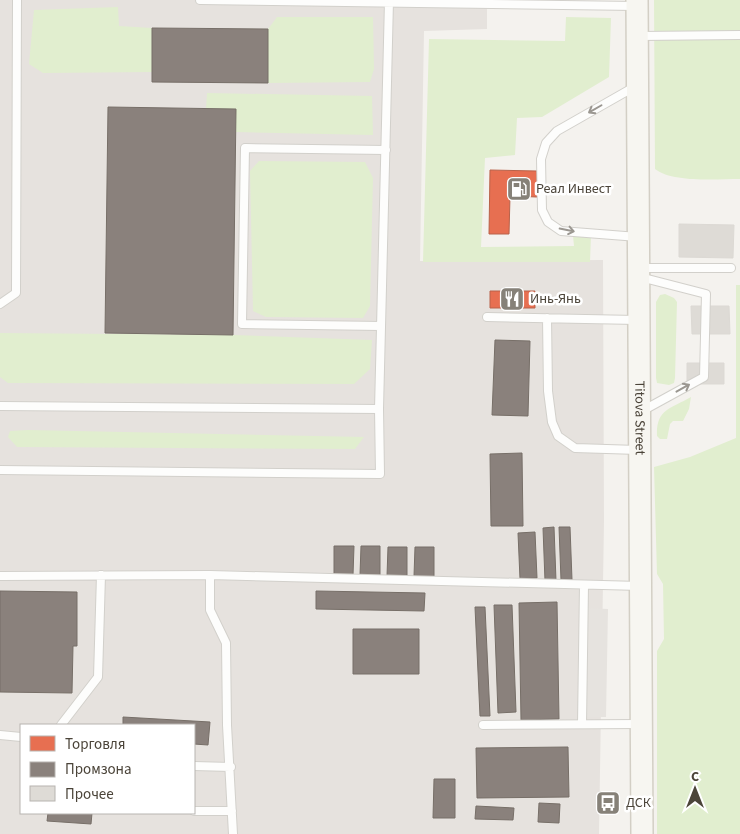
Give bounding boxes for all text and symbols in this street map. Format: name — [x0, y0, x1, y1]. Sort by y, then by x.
one-way arrow — [588, 104, 603, 114]
fuel station icon: Реал Инвест — [506, 176, 532, 202]
place label: Реал Инвест — [536, 179, 612, 199]
one-way arrow — [558, 226, 574, 236]
restaurant icon: Инь-Янь — [499, 286, 525, 312]
place label: Инь-Янь — [530, 289, 581, 309]
street label: Titova Street — [629, 381, 650, 455]
one-way arrow — [675, 383, 689, 393]
legend — [20, 724, 195, 814]
text: Торговля — [65, 734, 125, 755]
text: Промзона — [65, 759, 132, 780]
north arrow — [670, 764, 720, 814]
text: С — [691, 767, 699, 787]
text: Прочее — [65, 784, 114, 805]
bus stop icon: ДСК — [595, 790, 621, 816]
place label: ДСК — [626, 793, 652, 813]

